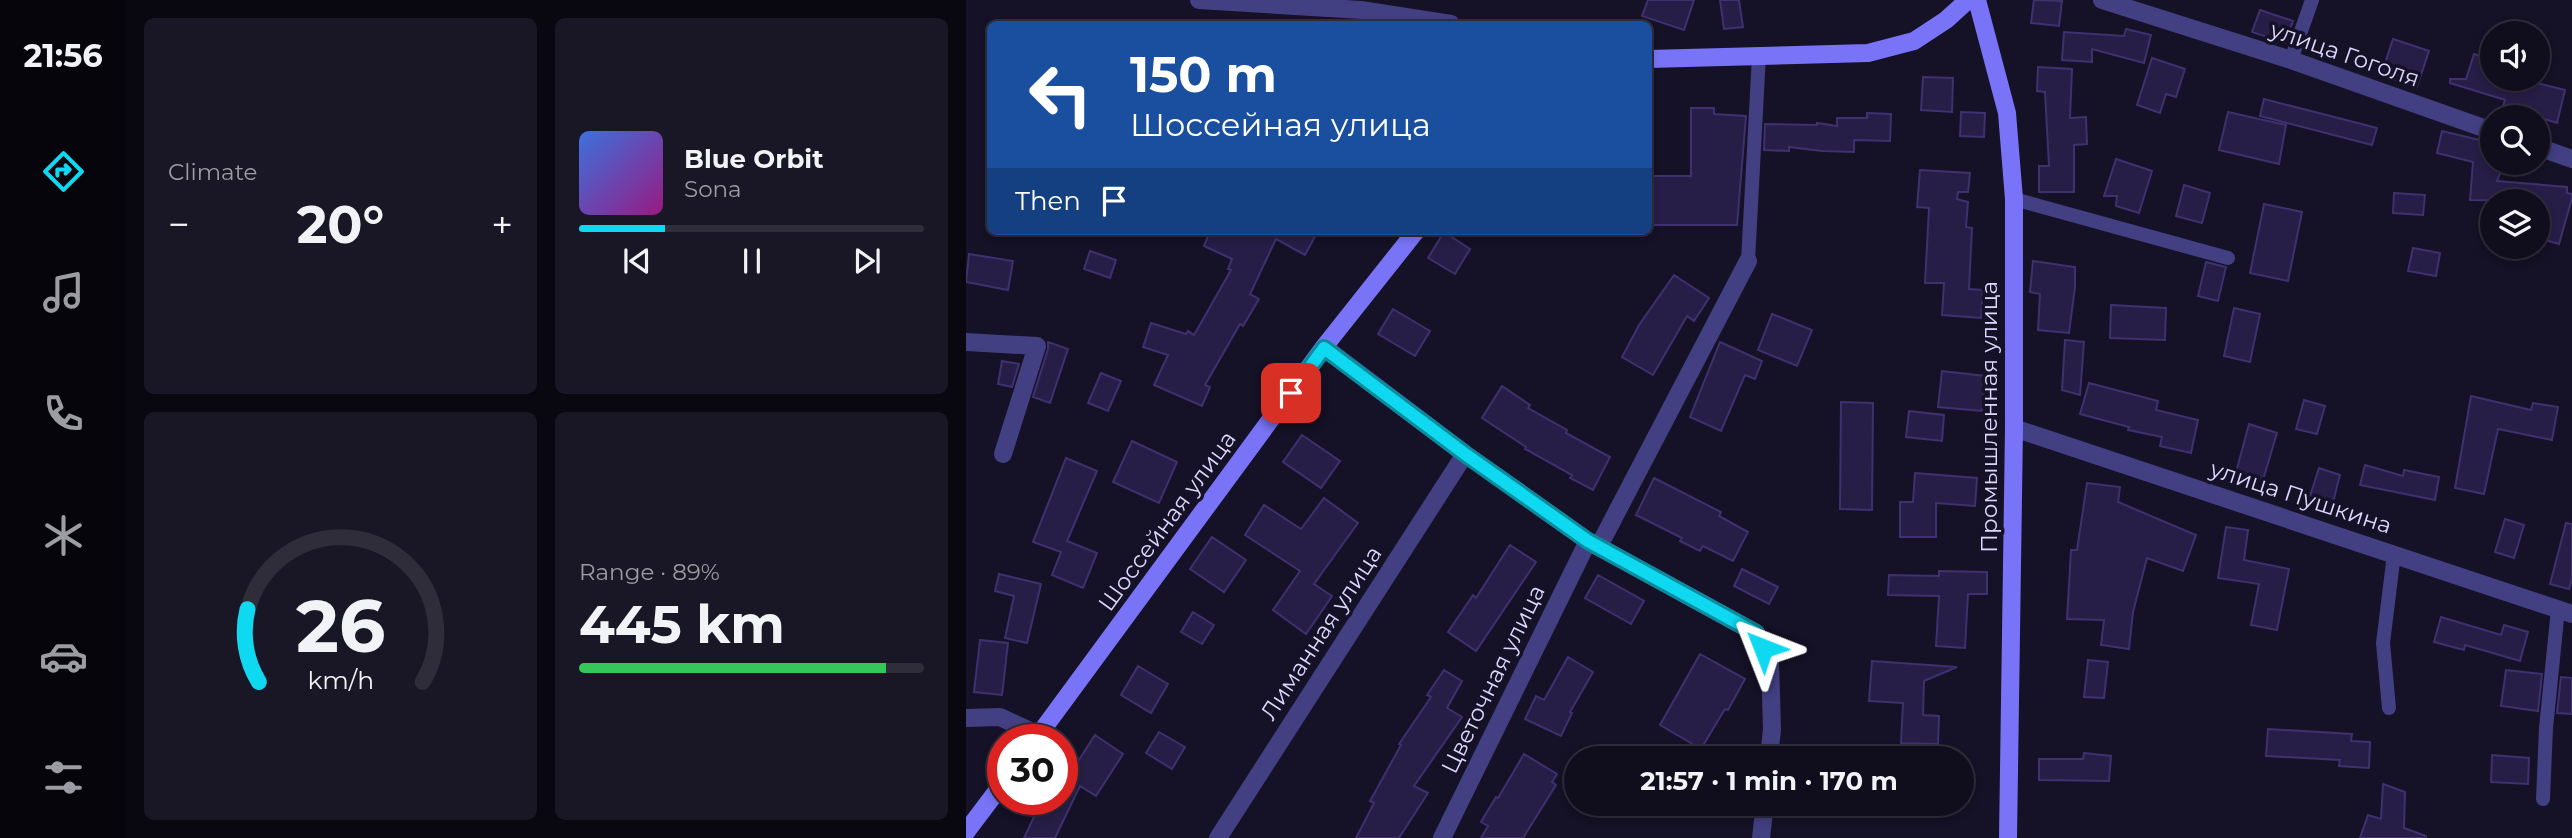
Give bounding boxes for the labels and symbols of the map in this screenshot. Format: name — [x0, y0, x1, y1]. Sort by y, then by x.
street label: улица Гоголя — [2266, 15, 2423, 93]
street label: Промышленная улица — [1975, 281, 2003, 553]
pin — [1261, 363, 1321, 423]
street label: Шоссейная улица — [1092, 425, 1242, 617]
street label: улица Пушкина — [2206, 454, 2395, 540]
street label: Лиманная улица — [1254, 541, 1388, 725]
street label: Цветочная улица — [1435, 580, 1551, 778]
position arrow — [1726, 611, 1800, 685]
speed limit sign: 30 — [987, 724, 1078, 815]

